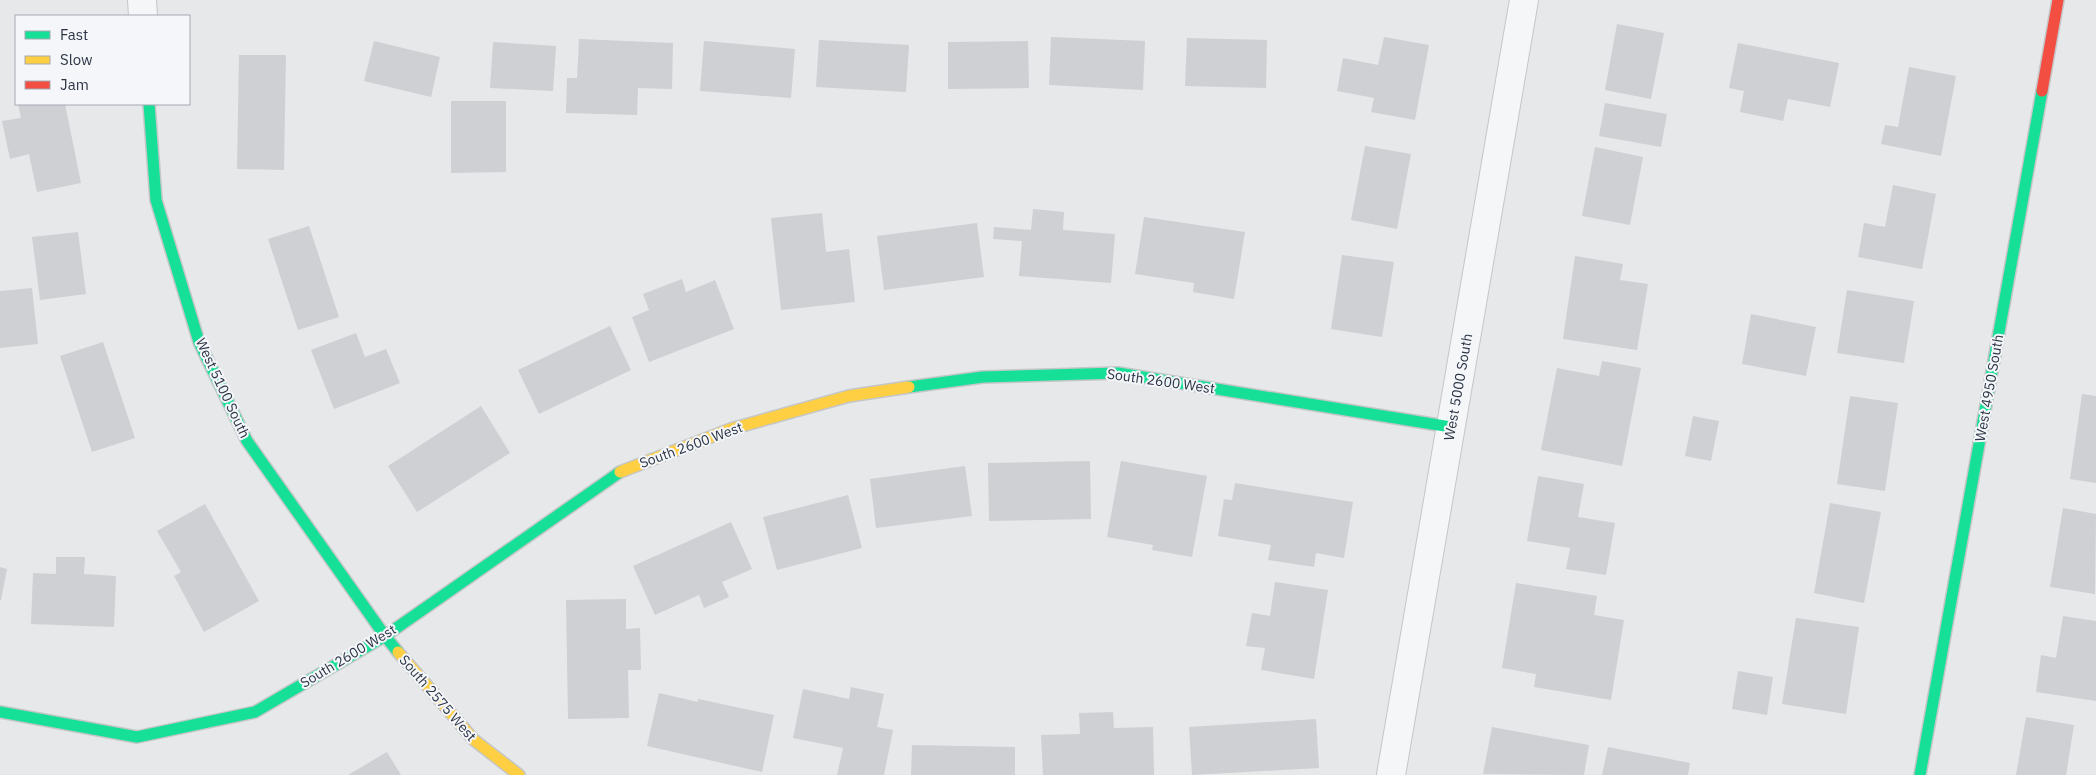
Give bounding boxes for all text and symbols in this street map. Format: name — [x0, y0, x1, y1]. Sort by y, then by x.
legend — [15, 15, 190, 105]
text: Fast — [60, 25, 88, 44]
text: Slow — [60, 50, 93, 69]
text: Jam — [60, 75, 89, 94]
street label: West 5000 South — [1440, 332, 1476, 442]
street label: West 4950 South — [1971, 333, 2007, 443]
street label: West 5100 South — [192, 335, 254, 441]
street label: South 2600 West — [1106, 365, 1216, 397]
street label: South 2600 West — [637, 418, 745, 472]
street label: South 2600 West — [297, 620, 399, 692]
street label: South 2575 West — [396, 651, 480, 745]

